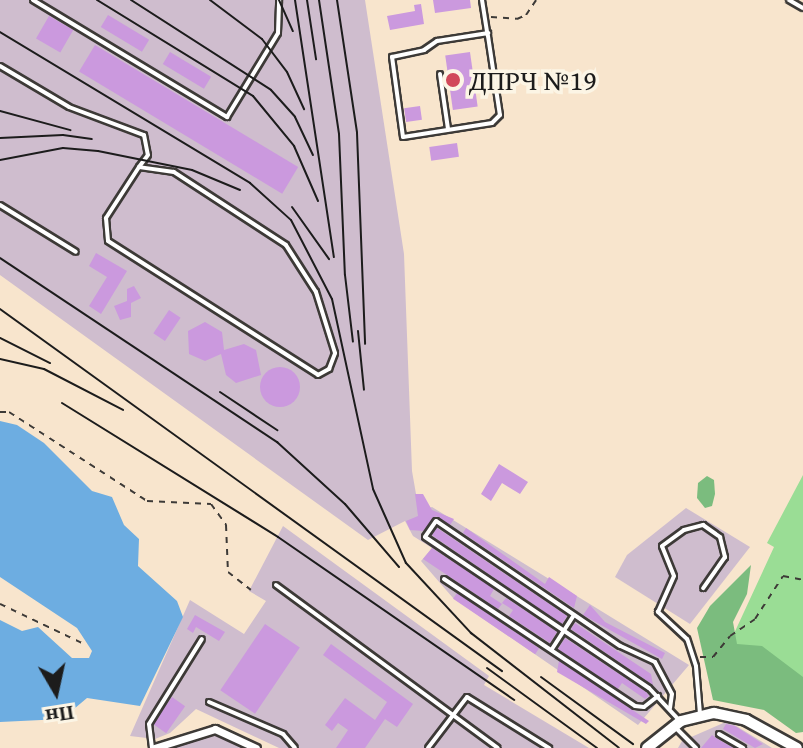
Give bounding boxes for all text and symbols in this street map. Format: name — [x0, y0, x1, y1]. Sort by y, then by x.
place label: ДПРЧ №19 — [469, 63, 597, 97]
marker: ДПРЧ №19 — [444, 71, 462, 89]
north arrow — [16, 652, 96, 732]
text: Пн — [43, 698, 76, 734]

